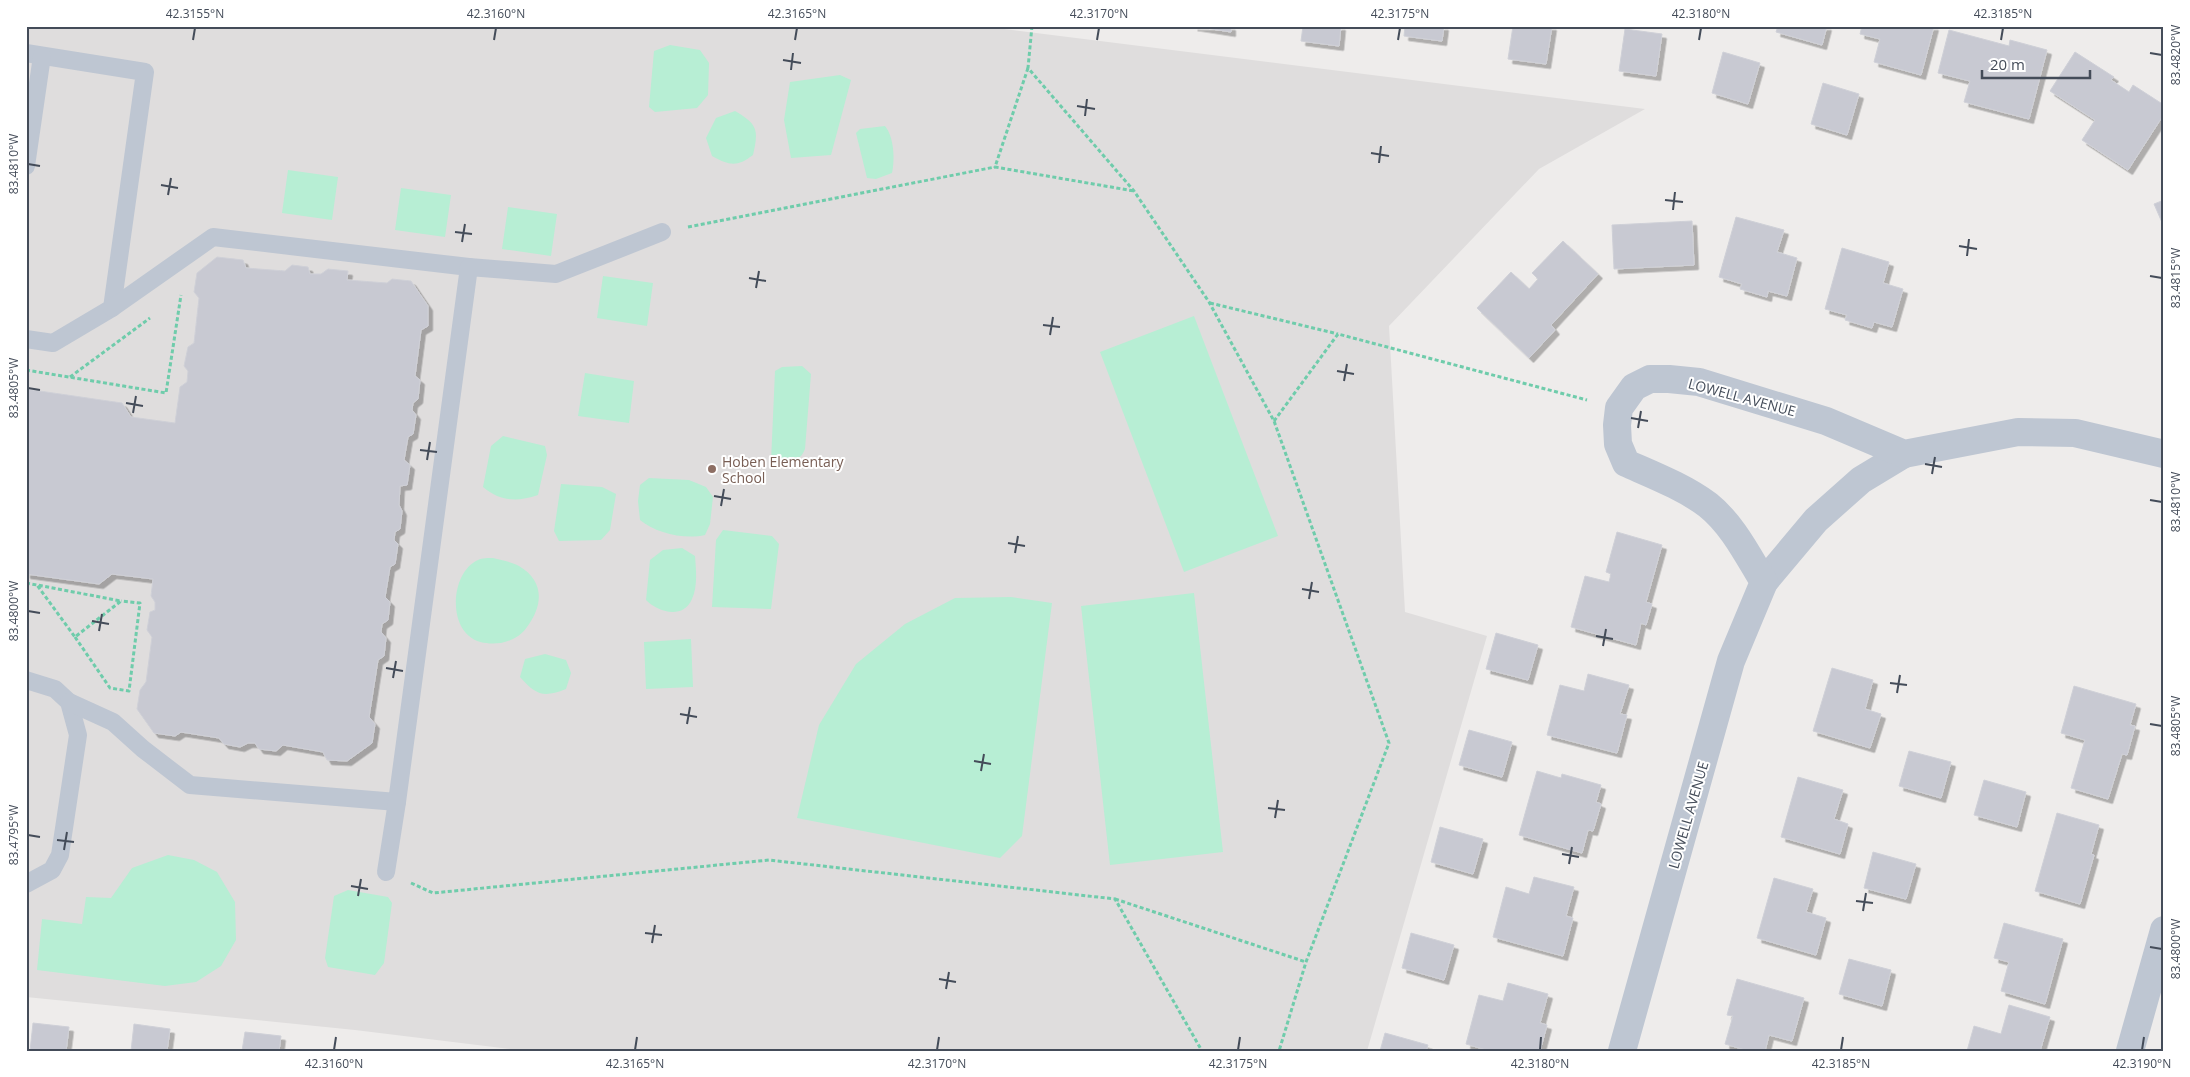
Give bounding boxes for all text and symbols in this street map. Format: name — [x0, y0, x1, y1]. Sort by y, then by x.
text: 42.3155°N — [166, 5, 224, 22]
text: 42.3160°N — [467, 5, 525, 22]
text: 42.3165°N — [768, 5, 826, 22]
text: 42.3170°N — [1070, 5, 1128, 22]
text: 42.3175°N — [1371, 5, 1429, 22]
text: 42.3180°N — [1672, 5, 1730, 22]
text: 42.3185°N — [1974, 5, 2032, 22]
text: 83.4820°W — [2167, 25, 2184, 85]
scale bar — [1982, 48, 2090, 80]
text: 20 m — [1990, 54, 2025, 74]
text: 83.4810°W — [5, 134, 22, 194]
text: 83.4815°W — [2167, 248, 2184, 308]
text: 83.4805°W — [5, 358, 22, 418]
street label: LOWELL AVENUE — [1686, 374, 1798, 420]
place label: Hoben Elementary School — [722, 452, 844, 487]
marker: Hoben Elementary School — [706, 463, 718, 475]
text: 83.4810°W — [2167, 472, 2184, 532]
text: 83.4800°W — [5, 581, 22, 641]
text: 83.4805°W — [2167, 696, 2184, 756]
street label: LOWELL AVENUE — [1664, 759, 1712, 871]
text: 83.4795°W — [5, 805, 22, 865]
text: 83.4800°W — [2167, 919, 2184, 979]
text: 42.3160°N — [305, 1055, 363, 1072]
text: 42.3165°N — [606, 1055, 664, 1072]
text: 42.3170°N — [908, 1055, 966, 1072]
text: 42.3175°N — [1209, 1055, 1267, 1072]
text: 42.3180°N — [1511, 1055, 1569, 1072]
text: 42.3185°N — [1812, 1055, 1870, 1072]
text: 42.3190°N — [2113, 1055, 2171, 1072]

